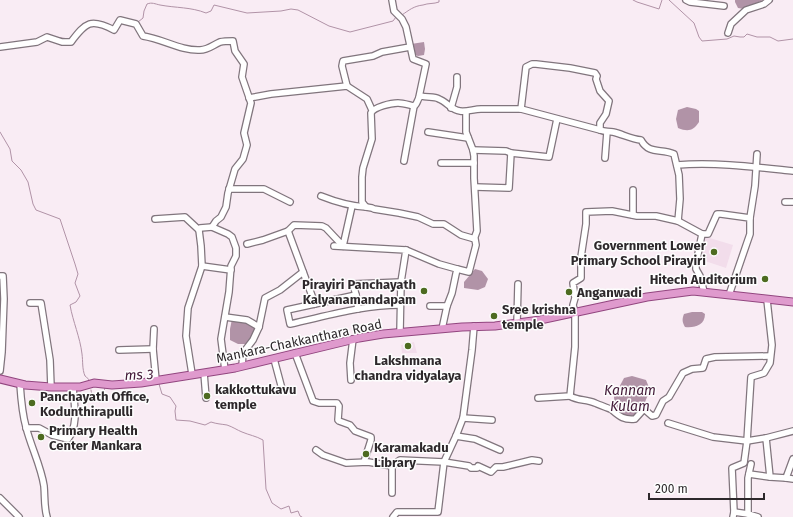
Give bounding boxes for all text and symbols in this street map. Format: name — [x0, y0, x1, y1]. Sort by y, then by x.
place label: Government Lower Primary School Pirayiri — [571, 238, 707, 268]
marker: Government Lower Primary School Pirayiri — [709, 247, 719, 257]
place label: Hitech Auditorium — [650, 272, 757, 287]
marker: Hitech Auditorium — [760, 274, 770, 284]
place label: Pirayiri Panchayath Kalyanamandapam — [302, 277, 416, 307]
place label: Anganwadi — [576, 285, 642, 300]
marker: Pirayiri Panchayath Kalyanamandapam — [419, 286, 429, 296]
marker: Anganwadi — [564, 287, 574, 297]
place label: Sree krishna temple — [502, 302, 576, 332]
marker: Sree krishna temple — [489, 311, 499, 321]
street label: Mankara-Chakkanthara Road — [215, 316, 383, 366]
marker: Lakshmana chandra vidyalaya — [403, 341, 413, 351]
place label: Lakshmana chandra vidyalaya — [355, 353, 462, 383]
water label: ms 3 — [124, 366, 154, 384]
place label: kakkottukavu temple — [215, 382, 296, 412]
water label: Kannam Kulam — [604, 382, 656, 415]
place label: Panchayath Office, Kodunthirapulli — [40, 389, 149, 419]
marker: kakkottukavu temple — [202, 391, 212, 401]
marker: Panchayath Office, Kodunthirapulli — [27, 398, 37, 408]
place label: Primary Health Center Mankara — [49, 423, 142, 453]
marker: Primary Health Center Mankara — [36, 432, 46, 442]
place label: Karamakadu Library — [374, 440, 449, 470]
marker: Karamakadu Library — [361, 449, 371, 459]
scale bar — [649, 475, 764, 501]
text: 200 m — [655, 482, 688, 496]

